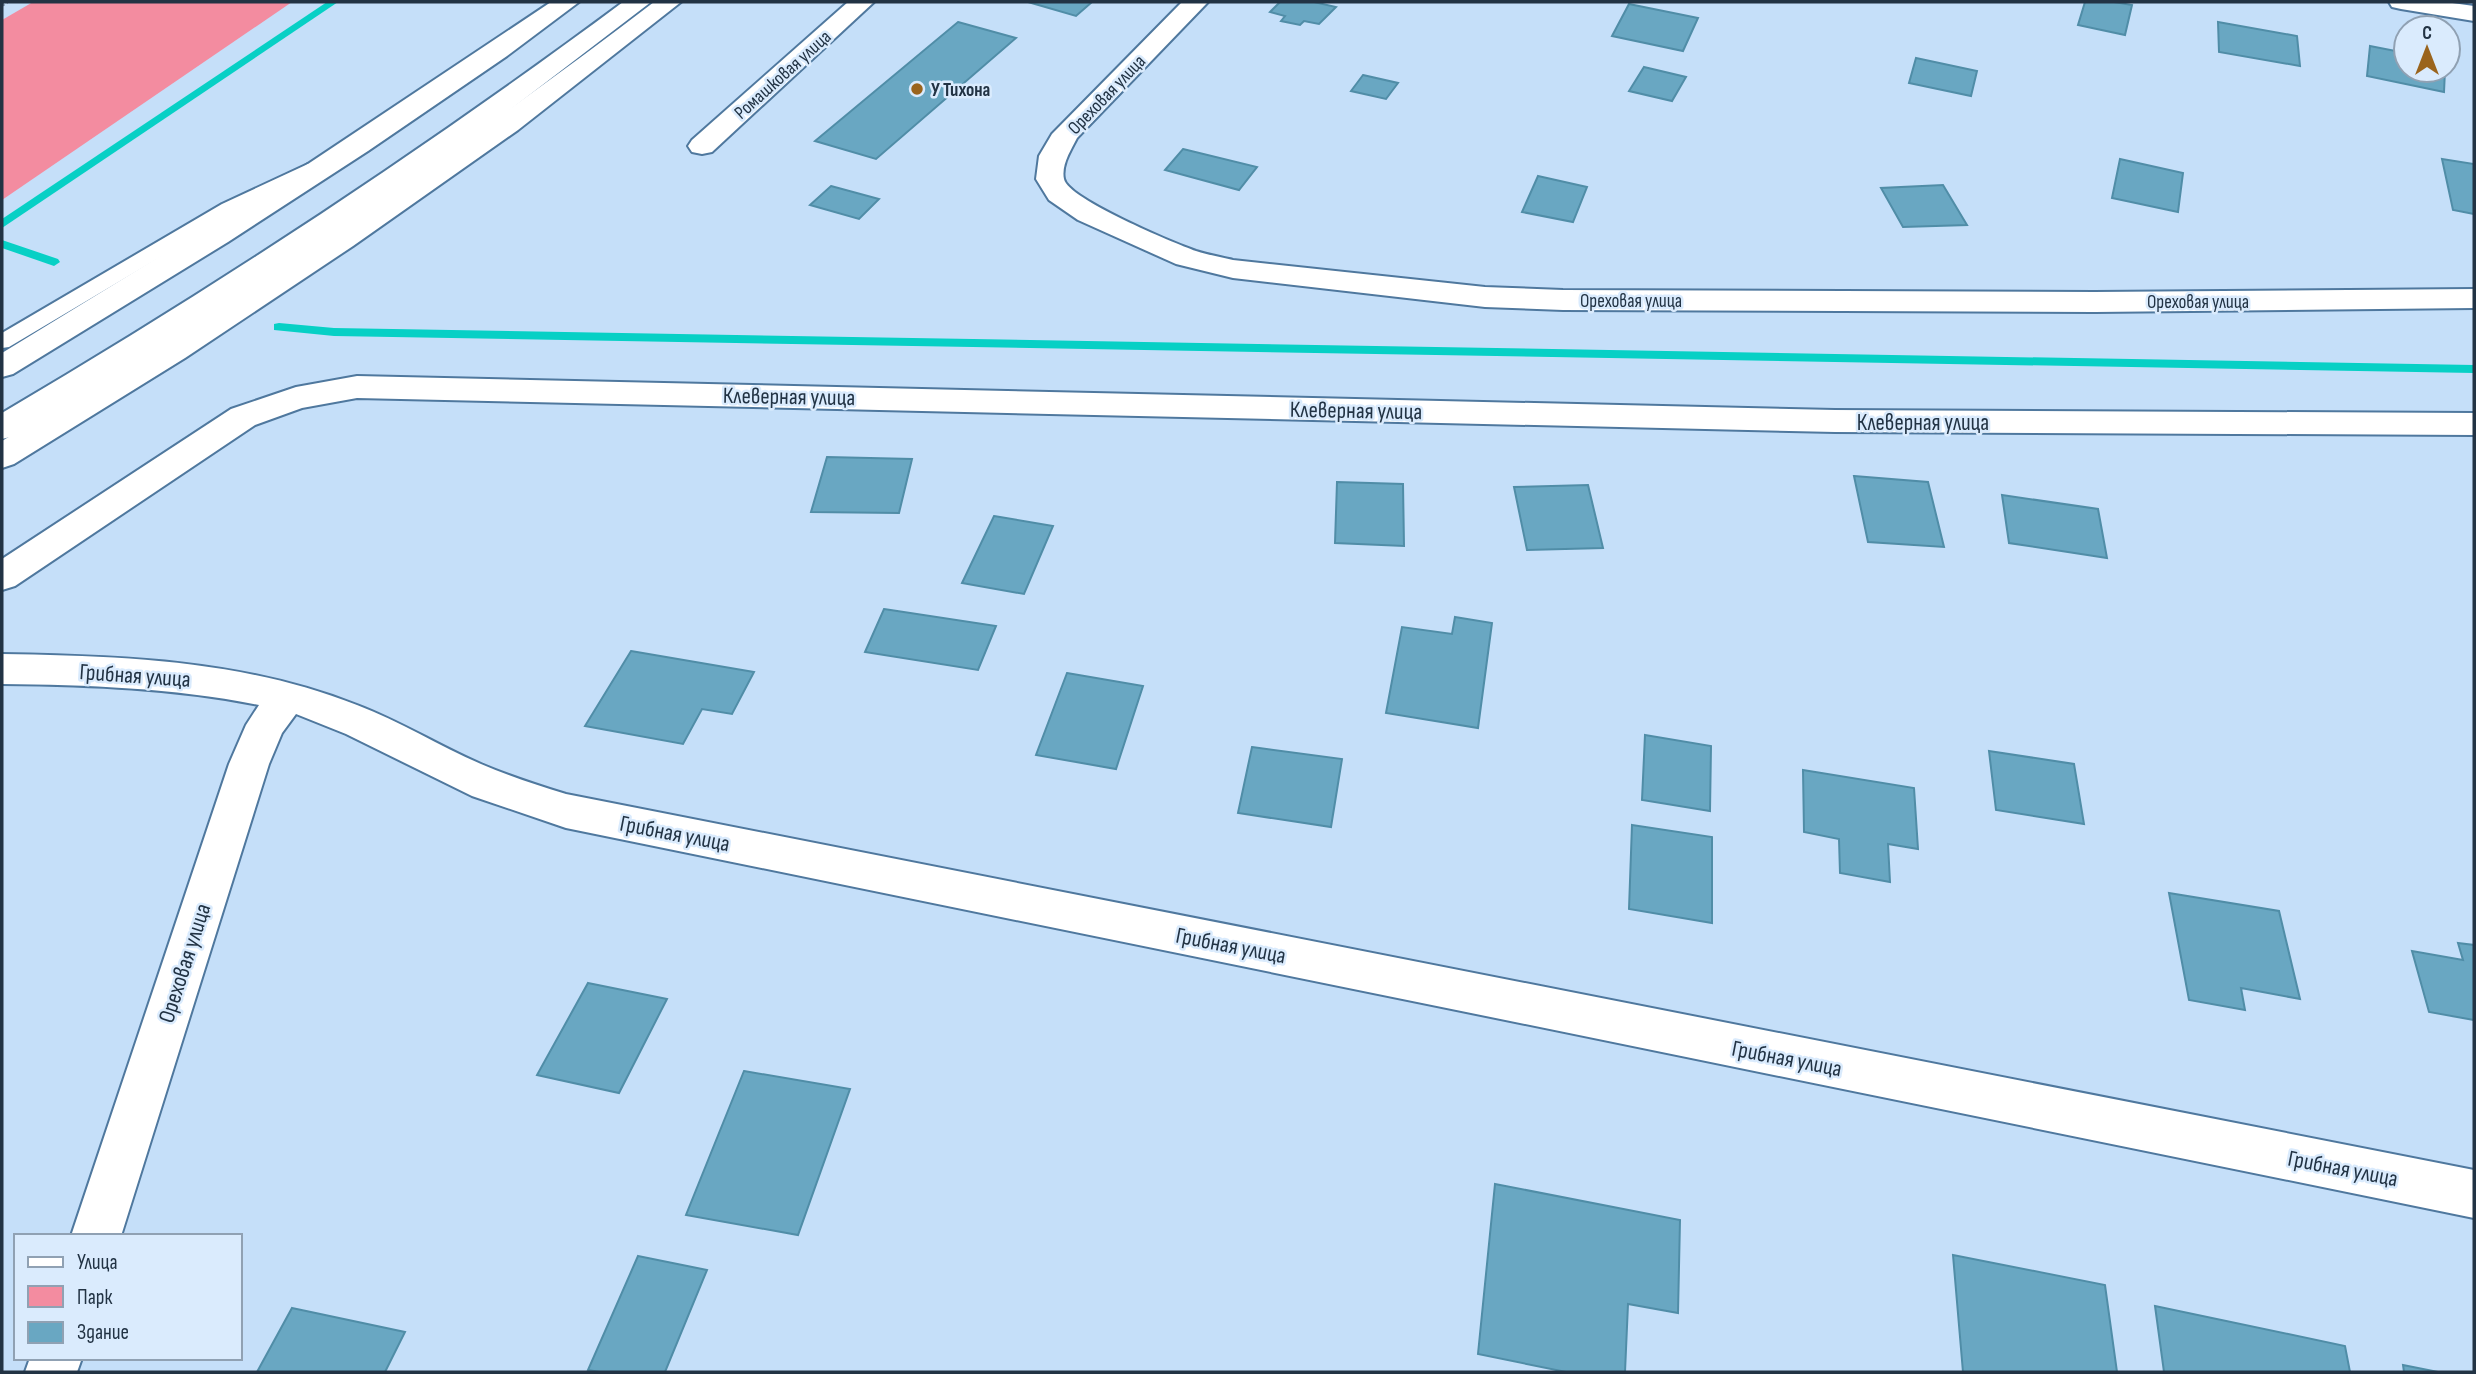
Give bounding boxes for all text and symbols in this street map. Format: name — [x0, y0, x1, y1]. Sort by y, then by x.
north arrow — [2392, 14, 2462, 84]
text: С — [2422, 22, 2432, 45]
street label: Ромашковая улица — [730, 26, 836, 125]
street label: Ореховая улица — [1063, 50, 1151, 140]
place label: У Тихона — [931, 79, 990, 102]
marker: У Тихона — [909, 81, 925, 97]
street label: Ореховая улица — [1580, 290, 1682, 313]
street label: Ореховая улица — [2147, 291, 2249, 314]
street label: Клеверная улица — [723, 382, 855, 412]
street label: Клеверная улица — [1290, 396, 1422, 426]
street label: Клеверная улица — [1857, 409, 1989, 437]
street label: Грибная улица — [78, 658, 191, 694]
street label: Грибная улица — [617, 810, 732, 858]
street label: Ореховая улица — [153, 900, 217, 1026]
street label: Грибная улица — [1173, 922, 1288, 970]
street label: Грибная улица — [1729, 1035, 1844, 1083]
street label: Грибная улица — [2285, 1145, 2400, 1193]
legend — [14, 1234, 242, 1360]
text: Улица — [77, 1250, 118, 1275]
text: Парк — [77, 1285, 112, 1310]
text: Здание — [77, 1320, 129, 1345]

